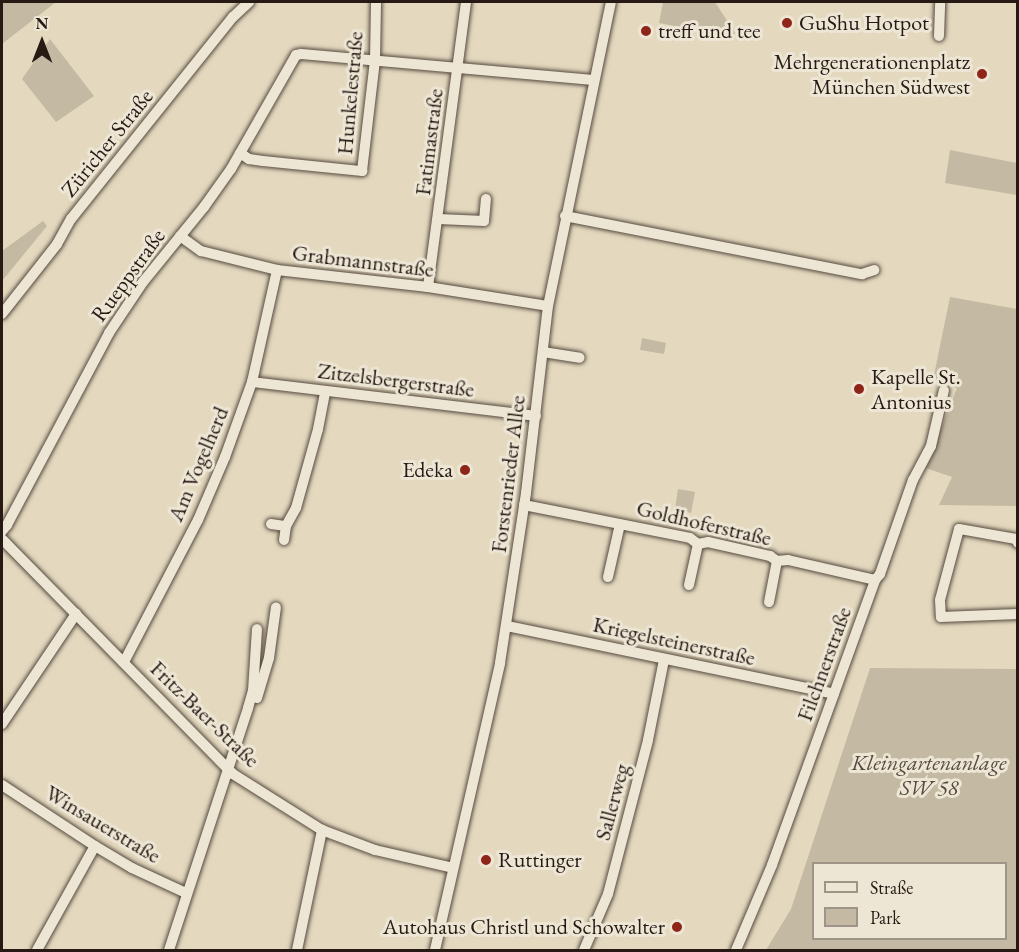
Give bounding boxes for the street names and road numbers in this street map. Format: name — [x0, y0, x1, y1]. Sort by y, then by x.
street label: Hunkelestraße — [331, 30, 369, 156]
street label: Züricher Straße — [55, 84, 159, 202]
street label: Fatimastraße — [409, 87, 449, 197]
street label: Rueppstraße — [85, 223, 171, 327]
street label: Grabmannstraße — [291, 239, 435, 283]
street label: Zitzelsbergerstraße — [316, 357, 476, 403]
street label: Forstenrieder Allee — [485, 394, 531, 554]
street label: Am Vogelherd — [162, 403, 234, 525]
street label: Goldhoferstraße — [634, 495, 774, 551]
street label: Filchnerstraße — [791, 603, 857, 725]
street label: Kriegelsteinerstraße — [591, 611, 757, 671]
street label: Fritz-Baer-Straße — [145, 655, 265, 773]
street label: Sallerweg — [589, 761, 635, 843]
street label: Winsauerstraße — [41, 779, 165, 869]

